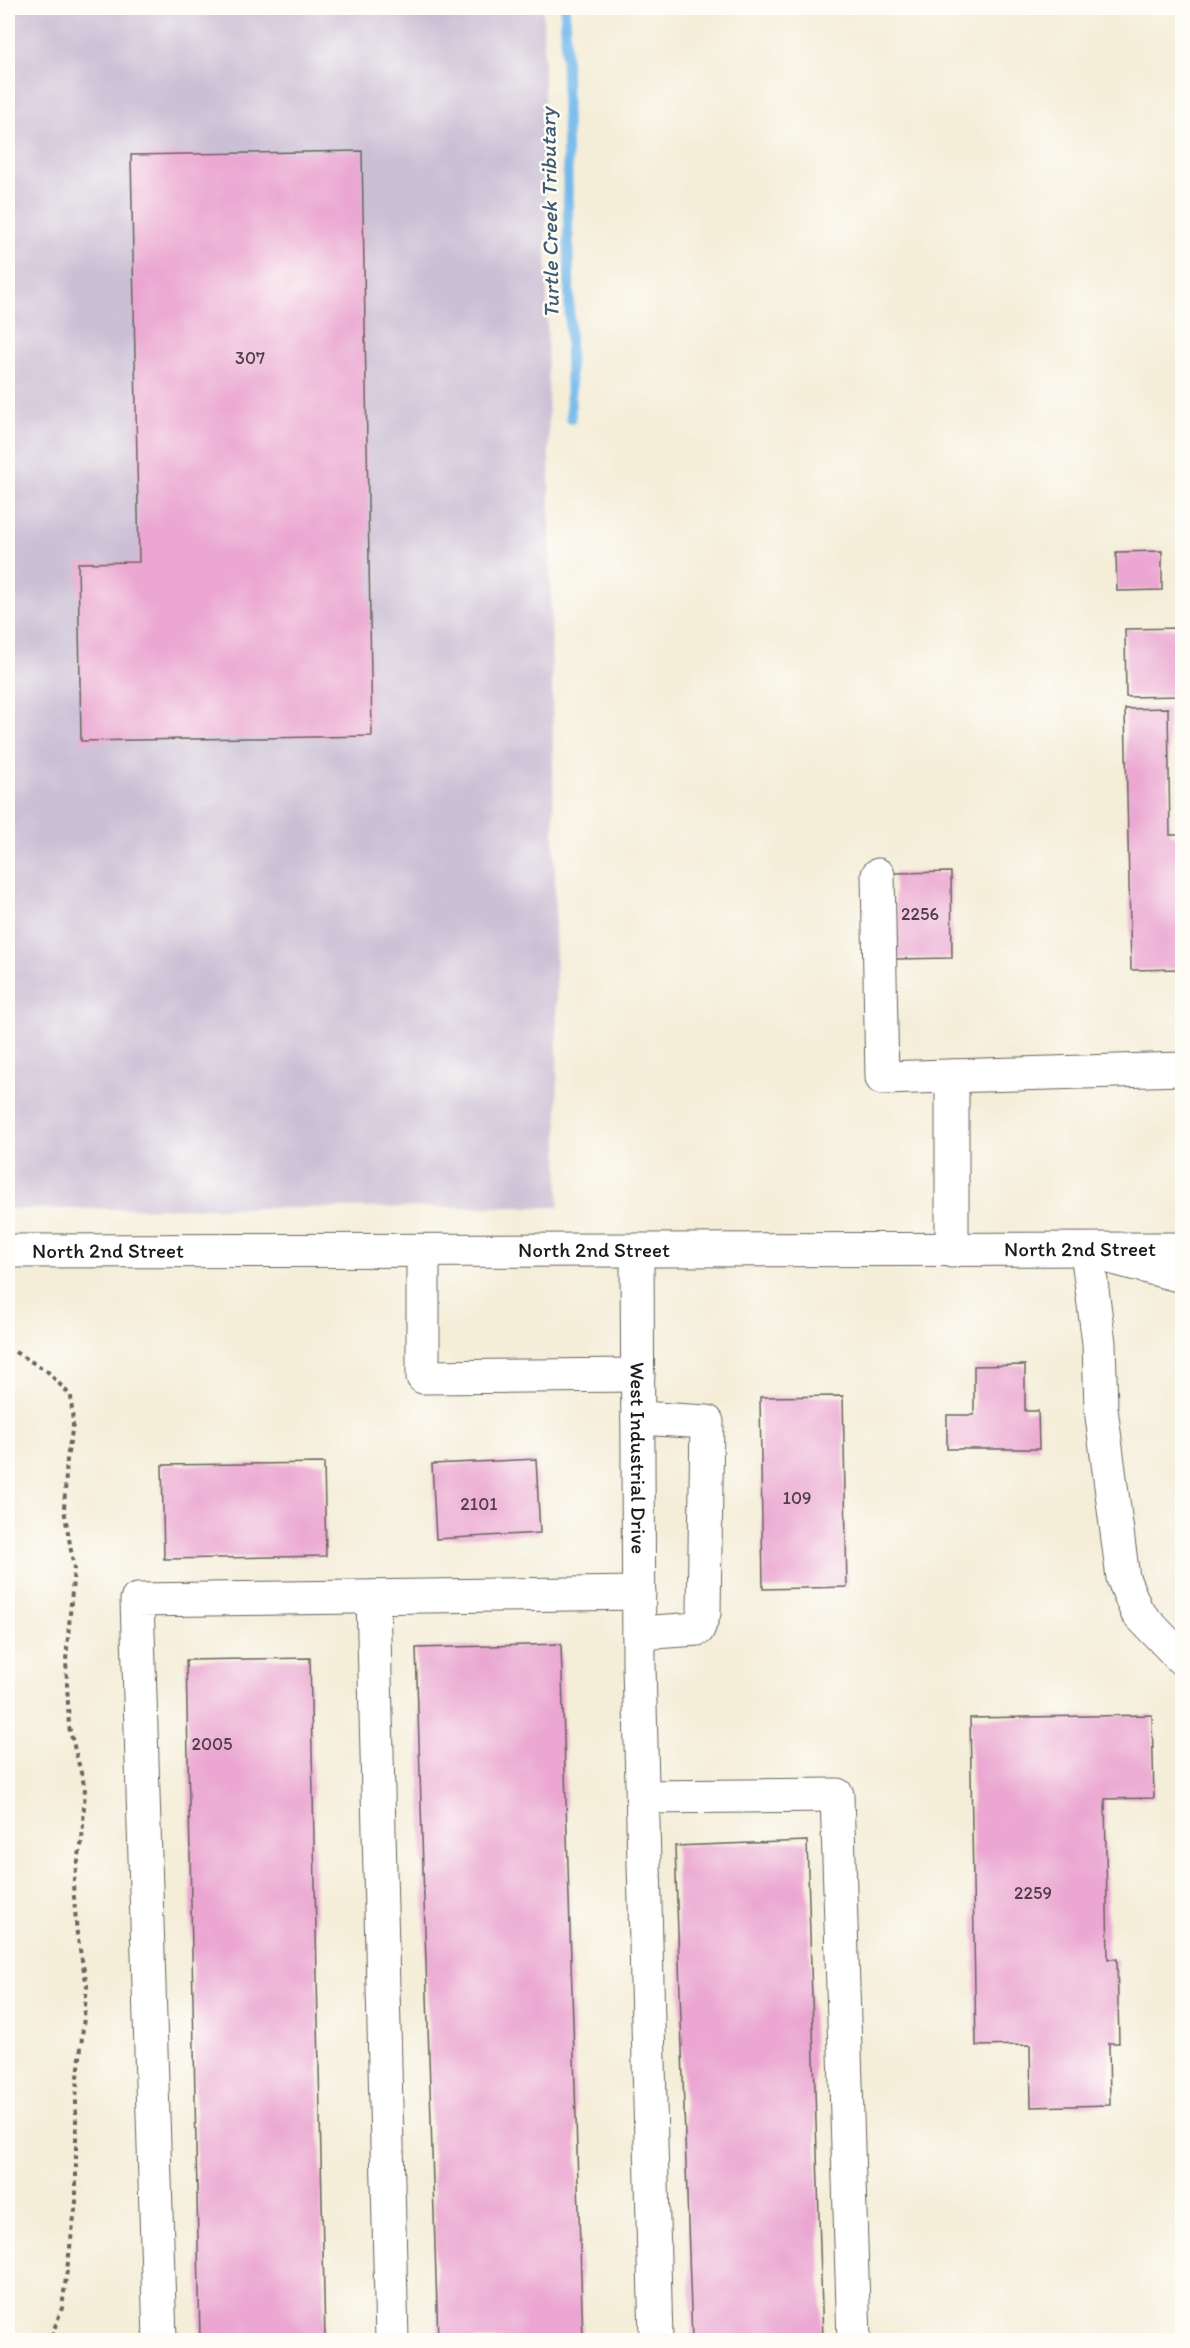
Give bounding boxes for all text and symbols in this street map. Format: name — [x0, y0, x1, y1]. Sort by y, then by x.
water label: Turtle Creek Tributary — [534, 105, 565, 319]
house number: 307 — [235, 347, 265, 369]
house number: 2256 — [901, 903, 939, 925]
street label: North 2nd Street — [1004, 1236, 1156, 1261]
street label: North 2nd Street — [518, 1237, 670, 1262]
street label: North 2nd Street — [32, 1238, 184, 1263]
street label: West Industrial Drive — [626, 1362, 651, 1554]
house number: 109 — [783, 1487, 811, 1509]
house number: 2101 — [460, 1493, 498, 1515]
house number: 2005 — [191, 1733, 233, 1755]
house number: 2259 — [1014, 1882, 1052, 1904]

